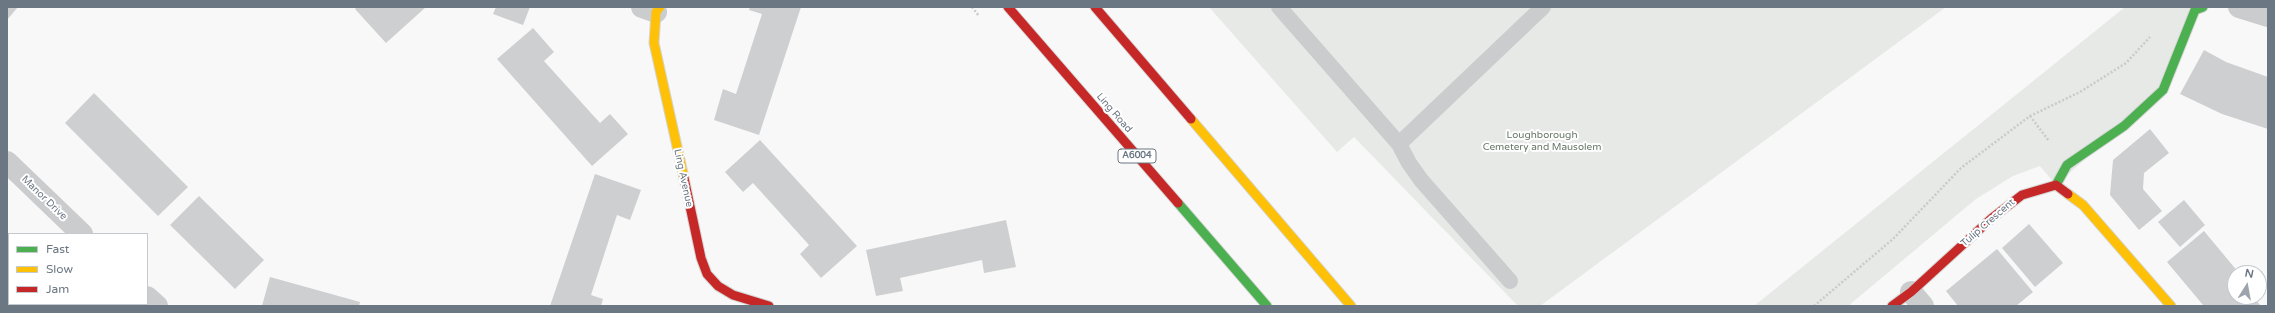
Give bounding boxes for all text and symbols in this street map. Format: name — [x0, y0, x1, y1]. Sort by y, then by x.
street label: Ling Road — [1094, 91, 1134, 135]
park label: Loughborough Cemetery and Mausolem — [1483, 129, 1601, 152]
street label: Ling Avenue — [671, 148, 695, 208]
road number: A6004 — [1118, 149, 1156, 163]
street label: Manor Drive — [19, 173, 69, 223]
street label: Tulip Crescent — [1959, 196, 2017, 250]
legend — [8, 233, 148, 305]
text: Fast — [46, 242, 69, 256]
text: Slow — [46, 262, 73, 276]
north arrow — [2227, 265, 2267, 305]
text: N — [2244, 266, 2255, 281]
text: Jam — [46, 282, 69, 296]

